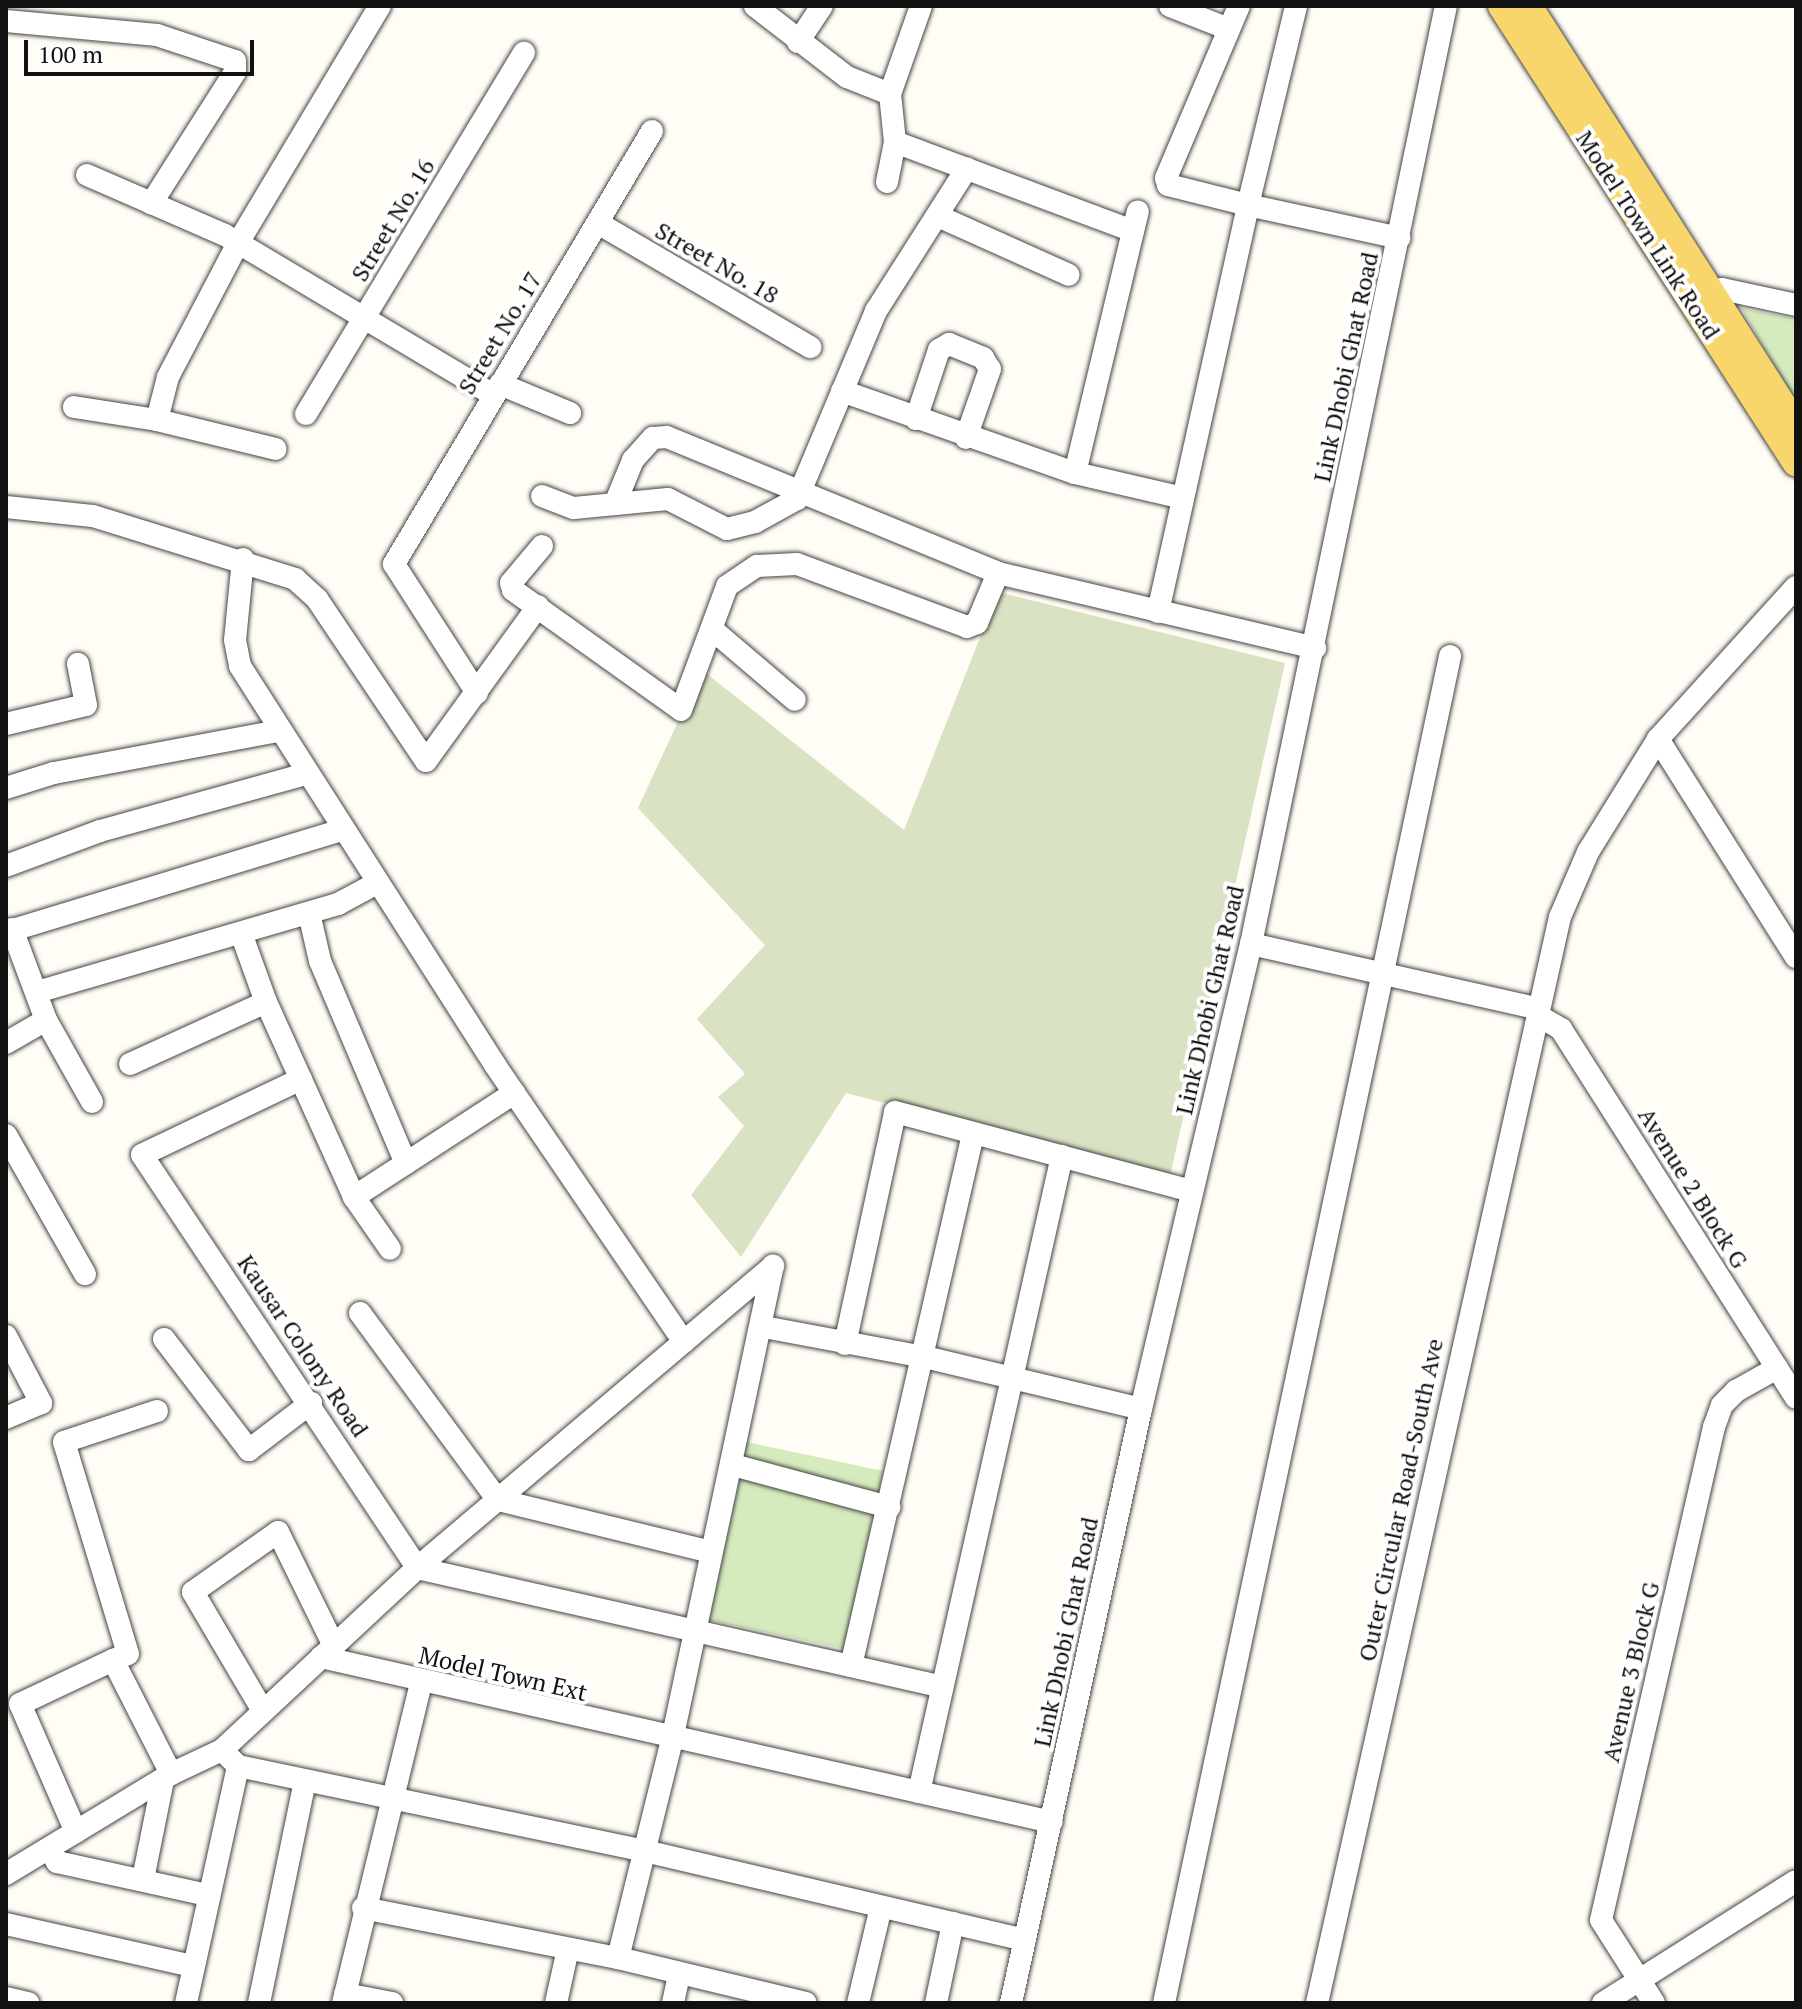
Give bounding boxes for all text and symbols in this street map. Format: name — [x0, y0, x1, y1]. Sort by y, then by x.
scale bar — [28, 24, 258, 74]
text: 100 m — [38, 38, 103, 70]
street label: Model Town Link Road — [1570, 125, 1726, 345]
street label: Street No. 16 — [345, 153, 441, 287]
street label: Street No. 18 — [650, 216, 784, 310]
street label: Link Dhobi Ghat Road — [1308, 249, 1384, 485]
street label: Street No. 17 — [452, 266, 548, 400]
street label: Link Dhobi Ghat Road — [1170, 883, 1250, 1117]
street label: Avenue 2 Block G — [1632, 1102, 1754, 1274]
street label: Kausar Colony Road — [231, 1250, 375, 1442]
street label: Outer Circular Road-South Ave — [1353, 1336, 1449, 1664]
street label: Link Dhobi Ghat Road — [1028, 1514, 1104, 1750]
street label: Avenue 3 Block G — [1596, 1579, 1666, 1765]
street label: Model Town Ext — [416, 1641, 590, 1707]

